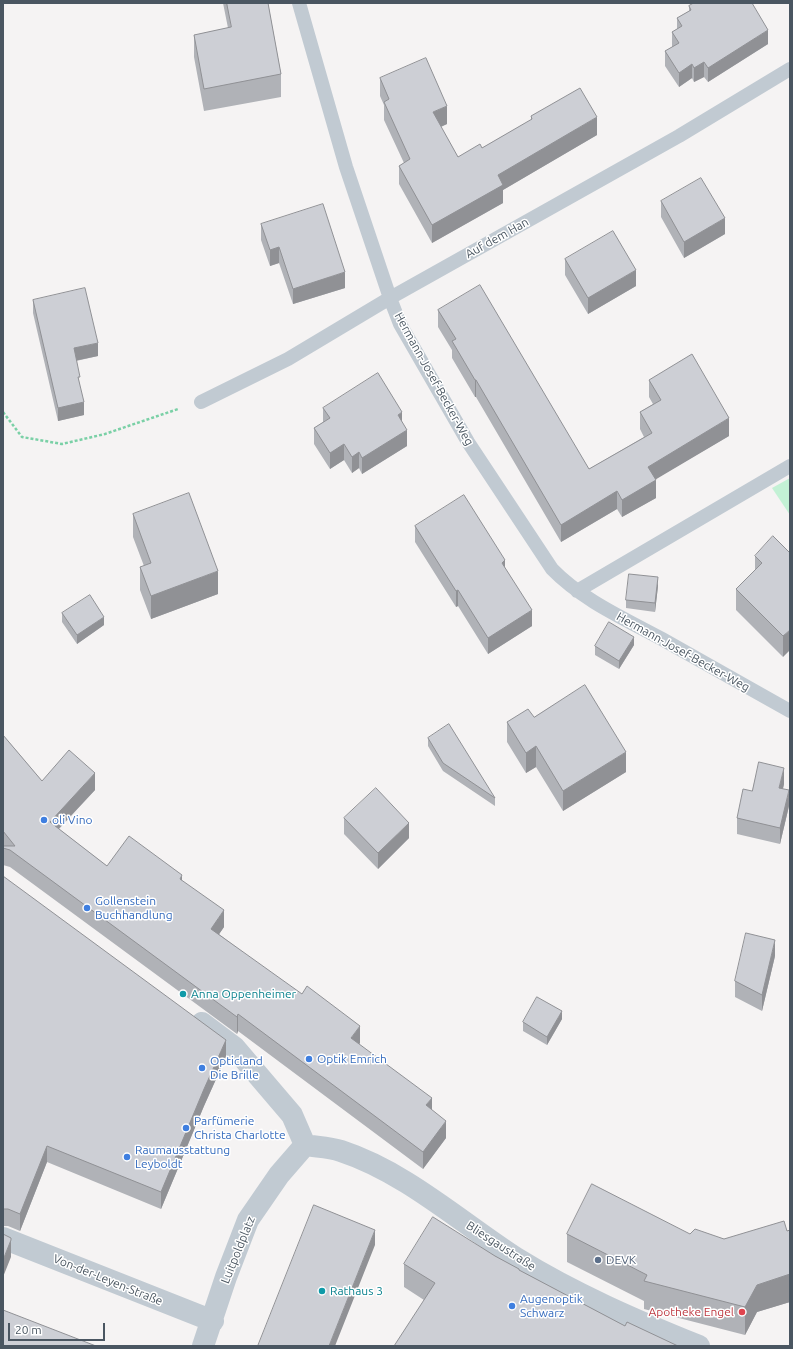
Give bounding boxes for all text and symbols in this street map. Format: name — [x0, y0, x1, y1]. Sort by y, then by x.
street label: Auf dem Han — [463, 215, 531, 261]
street label: Hermann-Josef-Becker-Weg — [391, 310, 477, 448]
street label: Hermann-Josef-Becker-Weg — [614, 609, 752, 695]
place label: oli Vino — [52, 813, 93, 827]
marker: oli Vino — [39, 815, 49, 825]
place label: Gollenstein Buchhandlung — [95, 894, 173, 922]
marker: Gollenstein Buchhandlung — [82, 903, 92, 913]
place label: Anna Oppenheimer — [191, 987, 296, 1001]
marker: Anna Oppenheimer — [178, 989, 188, 999]
place label: Optik Emrich — [317, 1052, 387, 1066]
place label: Opticland Die Brille — [210, 1054, 263, 1082]
marker: Optik Emrich — [304, 1054, 314, 1064]
marker: Opticland Die Brille — [197, 1063, 207, 1073]
place label: Parfümerie Christa Charlotte — [194, 1114, 286, 1142]
marker: Parfümerie Christa Charlotte — [181, 1123, 191, 1133]
place label: Raumausstattung Leyboldt — [135, 1143, 230, 1171]
marker: Raumausstattung Leyboldt — [122, 1152, 132, 1162]
street label: Luitpoldplatz — [218, 1214, 258, 1286]
street label: Bliesgaustraße — [464, 1218, 538, 1274]
street label: Von-der-Leyen-Straße — [51, 1251, 165, 1309]
place label: DEVK — [606, 1253, 636, 1267]
marker: DEVK — [593, 1255, 603, 1265]
place label: Rathaus 3 — [330, 1284, 383, 1298]
marker: Rathaus 3 — [317, 1286, 327, 1296]
place label: Augenoptik Schwarz — [520, 1292, 583, 1320]
marker: Augenoptik Schwarz — [507, 1301, 517, 1311]
place label: Apotheke Engel — [648, 1305, 734, 1319]
marker: Apotheke Engel — [737, 1307, 747, 1317]
scale bar — [10, 1315, 107, 1341]
text: 20 m — [15, 1323, 42, 1336]

